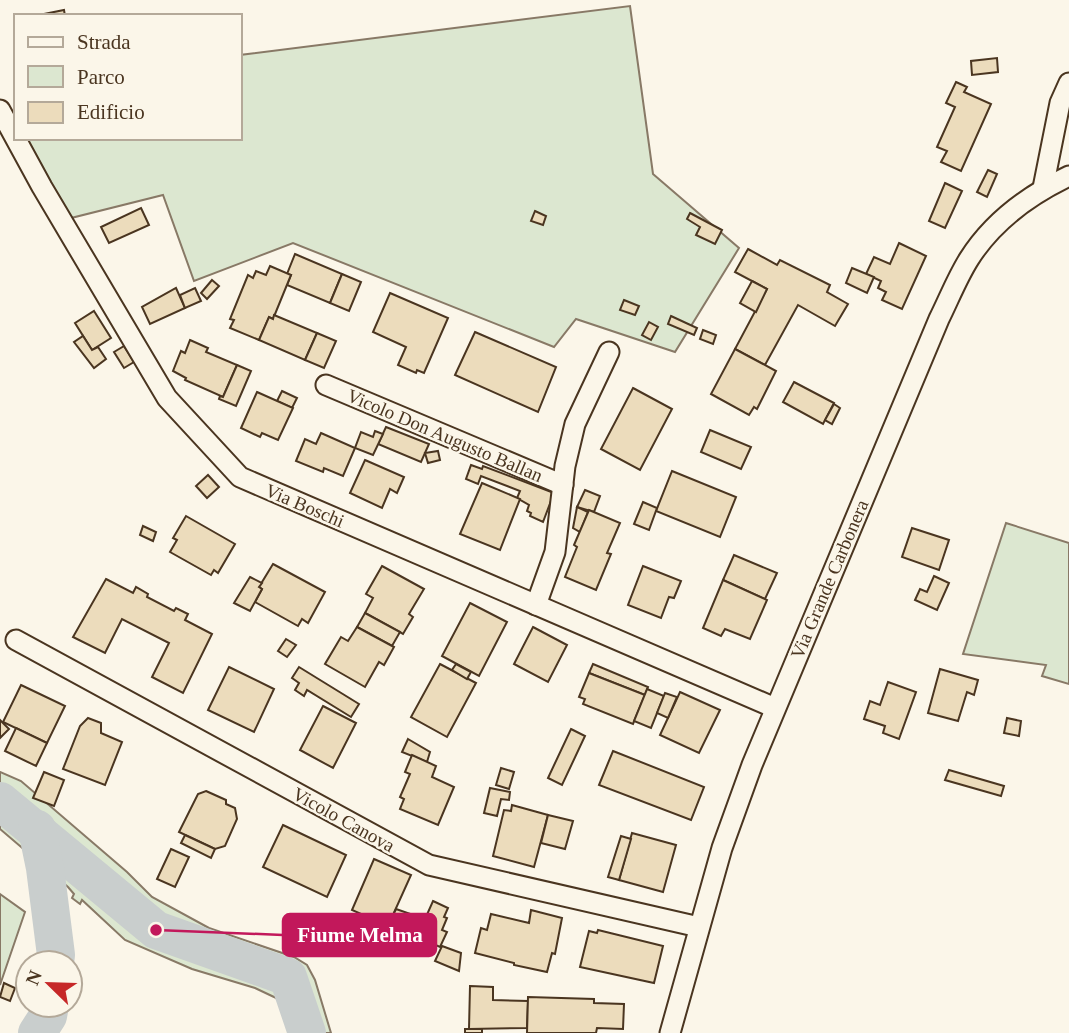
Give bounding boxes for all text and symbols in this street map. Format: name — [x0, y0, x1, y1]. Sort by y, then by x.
legend — [14, 14, 242, 140]
text: Strada — [77, 30, 131, 54]
text: Parco — [77, 65, 125, 89]
text: Edificio — [77, 100, 145, 124]
street label: Vicolo Don Augusto Ballan — [344, 385, 546, 486]
street label: Via Boschi — [262, 479, 347, 532]
street label: Via Grande Carbonera — [786, 496, 873, 662]
street label: Vicolo Canova — [289, 783, 399, 856]
callout: Fiume Melma — [283, 914, 436, 956]
text: Fiume Melma — [297, 923, 423, 947]
north arrow — [14, 949, 84, 1019]
text: N — [21, 967, 46, 988]

